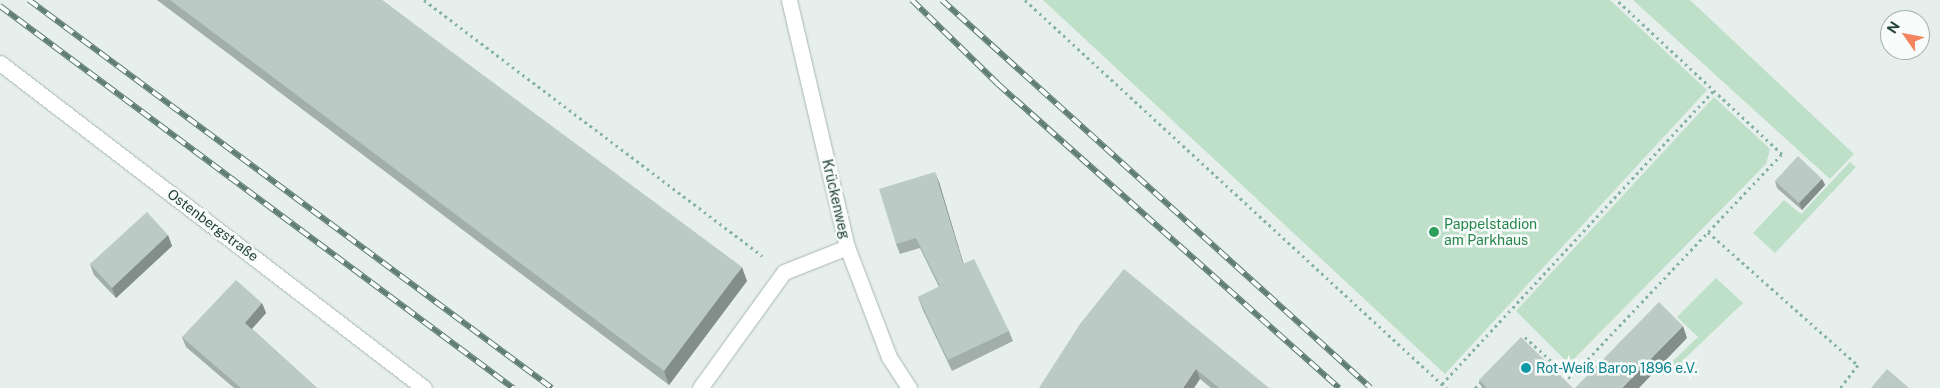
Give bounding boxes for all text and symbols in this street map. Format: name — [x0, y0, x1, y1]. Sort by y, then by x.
north arrow — [1880, 10, 1930, 60]
text: N — [1884, 18, 1903, 36]
street label: Krückenweg — [819, 157, 853, 241]
street label: Ostenbergstraße — [164, 185, 262, 265]
place label: Pappelstadion am Parkhaus — [1444, 216, 1537, 248]
marker: Pappelstadion am Parkhaus — [1428, 226, 1440, 238]
place label: Rot-Weiß Barop 1896 e.V. — [1536, 360, 1698, 376]
marker: Rot-Weiß Barop 1896 e.V. — [1520, 362, 1532, 374]

